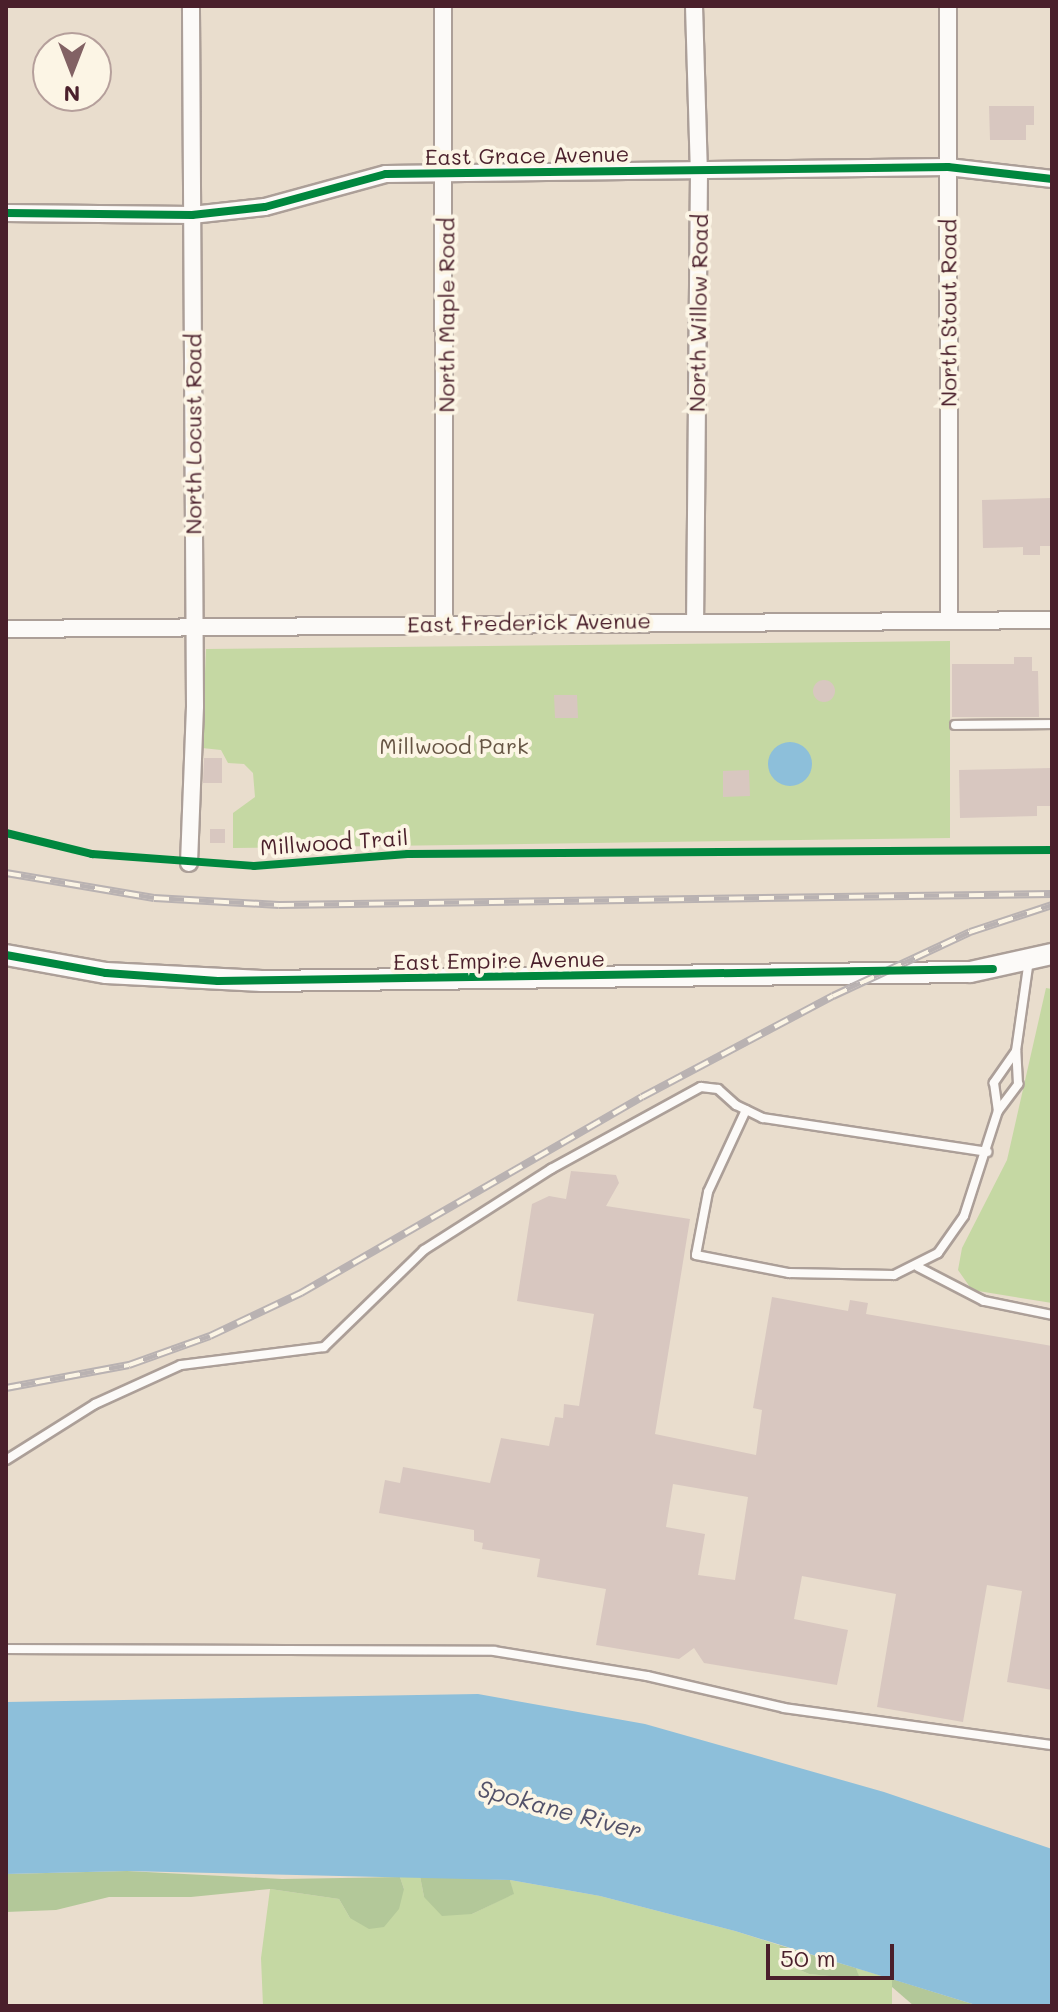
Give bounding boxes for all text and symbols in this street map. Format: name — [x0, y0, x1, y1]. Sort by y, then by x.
north arrow — [32, 32, 112, 112]
text: N — [64, 80, 80, 109]
street label: East Grace Avenue — [425, 140, 629, 170]
street label: North Willow Road — [683, 214, 713, 412]
street label: North Maple Road — [433, 217, 459, 413]
street label: North Stout Road — [935, 219, 961, 407]
street label: North Locust Road — [180, 333, 206, 535]
street label: East Frederick Avenue — [407, 607, 651, 637]
park label: Millwood Park — [379, 733, 529, 759]
street label: Millwood Trail — [259, 824, 409, 860]
street label: East Empire Avenue — [393, 945, 605, 975]
water label: Spokane River — [475, 1773, 645, 1845]
scale bar — [770, 1928, 898, 1978]
text: 50 m — [780, 1942, 836, 1973]

